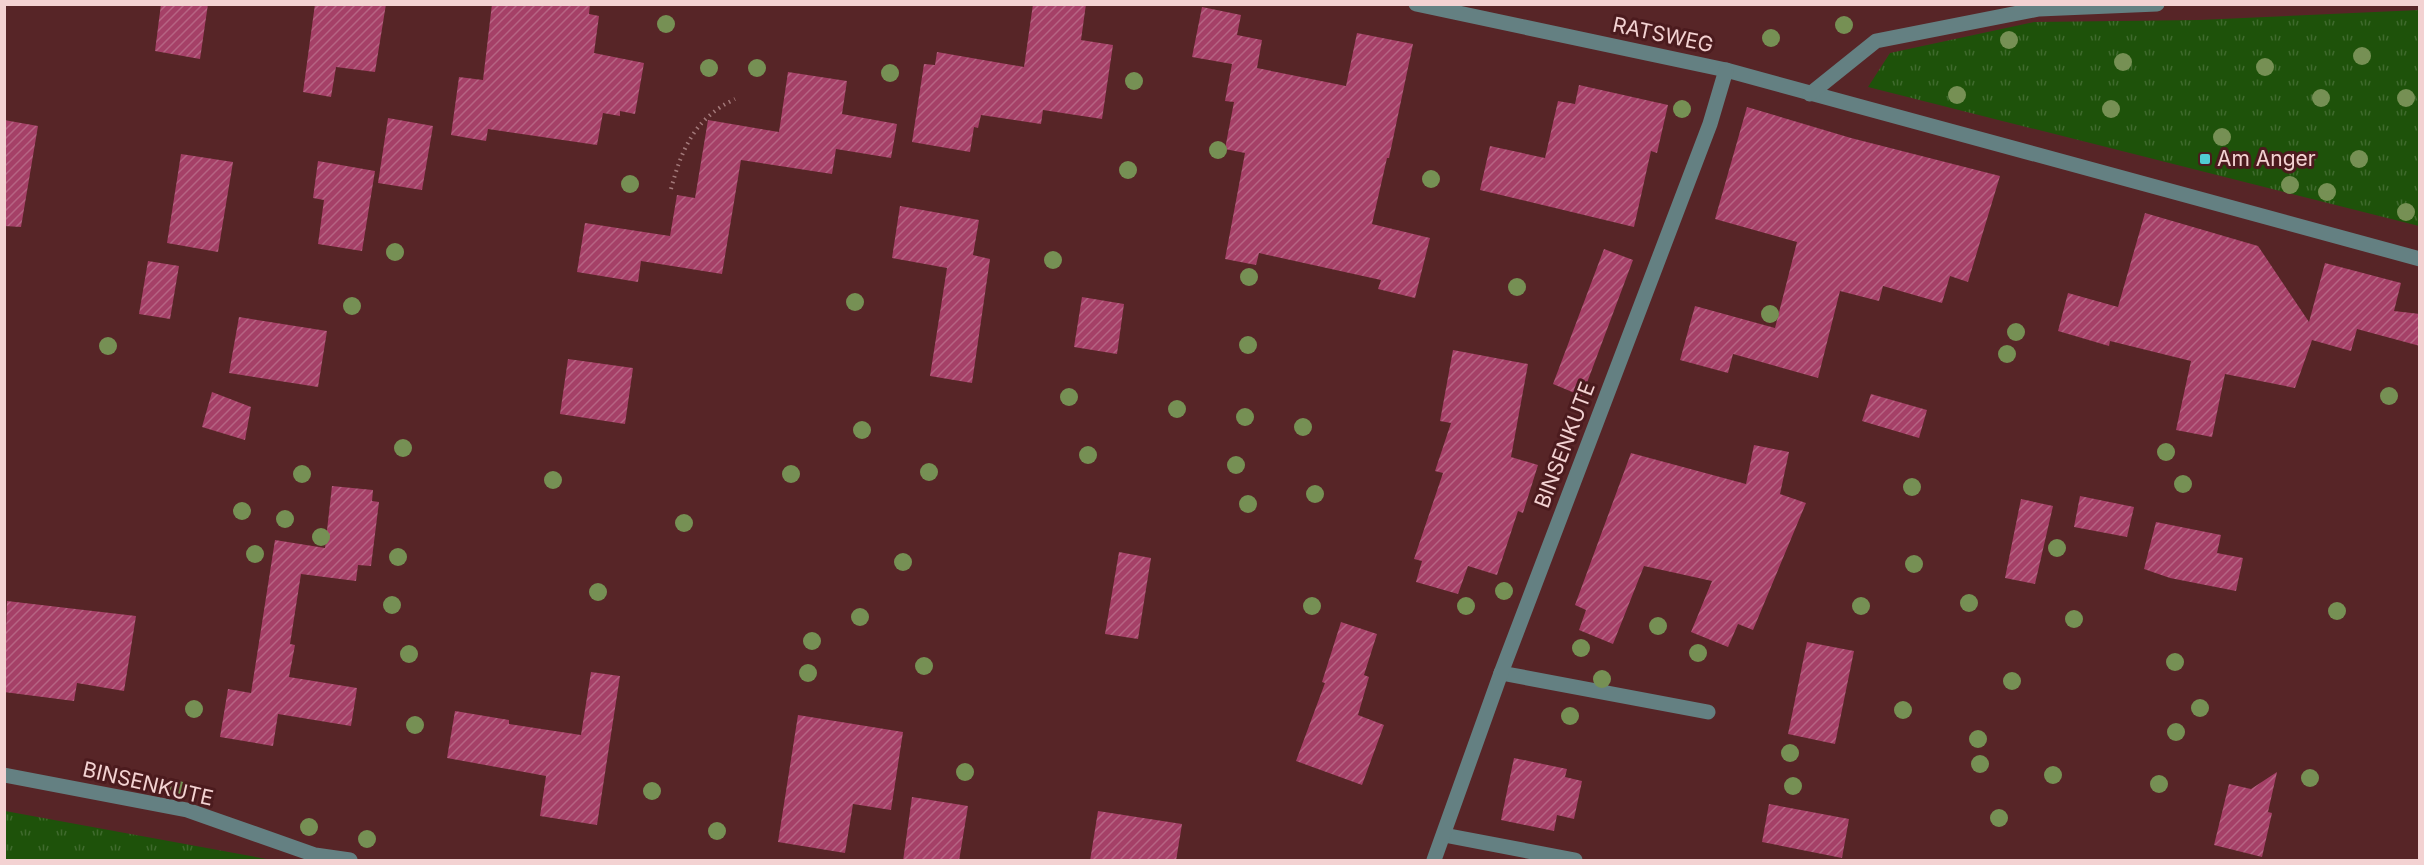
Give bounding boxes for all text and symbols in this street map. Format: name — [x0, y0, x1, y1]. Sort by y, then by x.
street label: RATSWEG — [1611, 12, 1716, 57]
place label: Am Anger — [2217, 146, 2316, 171]
marker: Am Anger — [2198, 152, 2212, 166]
street label: BINSENKUTE — [1529, 378, 1600, 511]
street label: BINSENKUTE — [80, 756, 216, 811]

